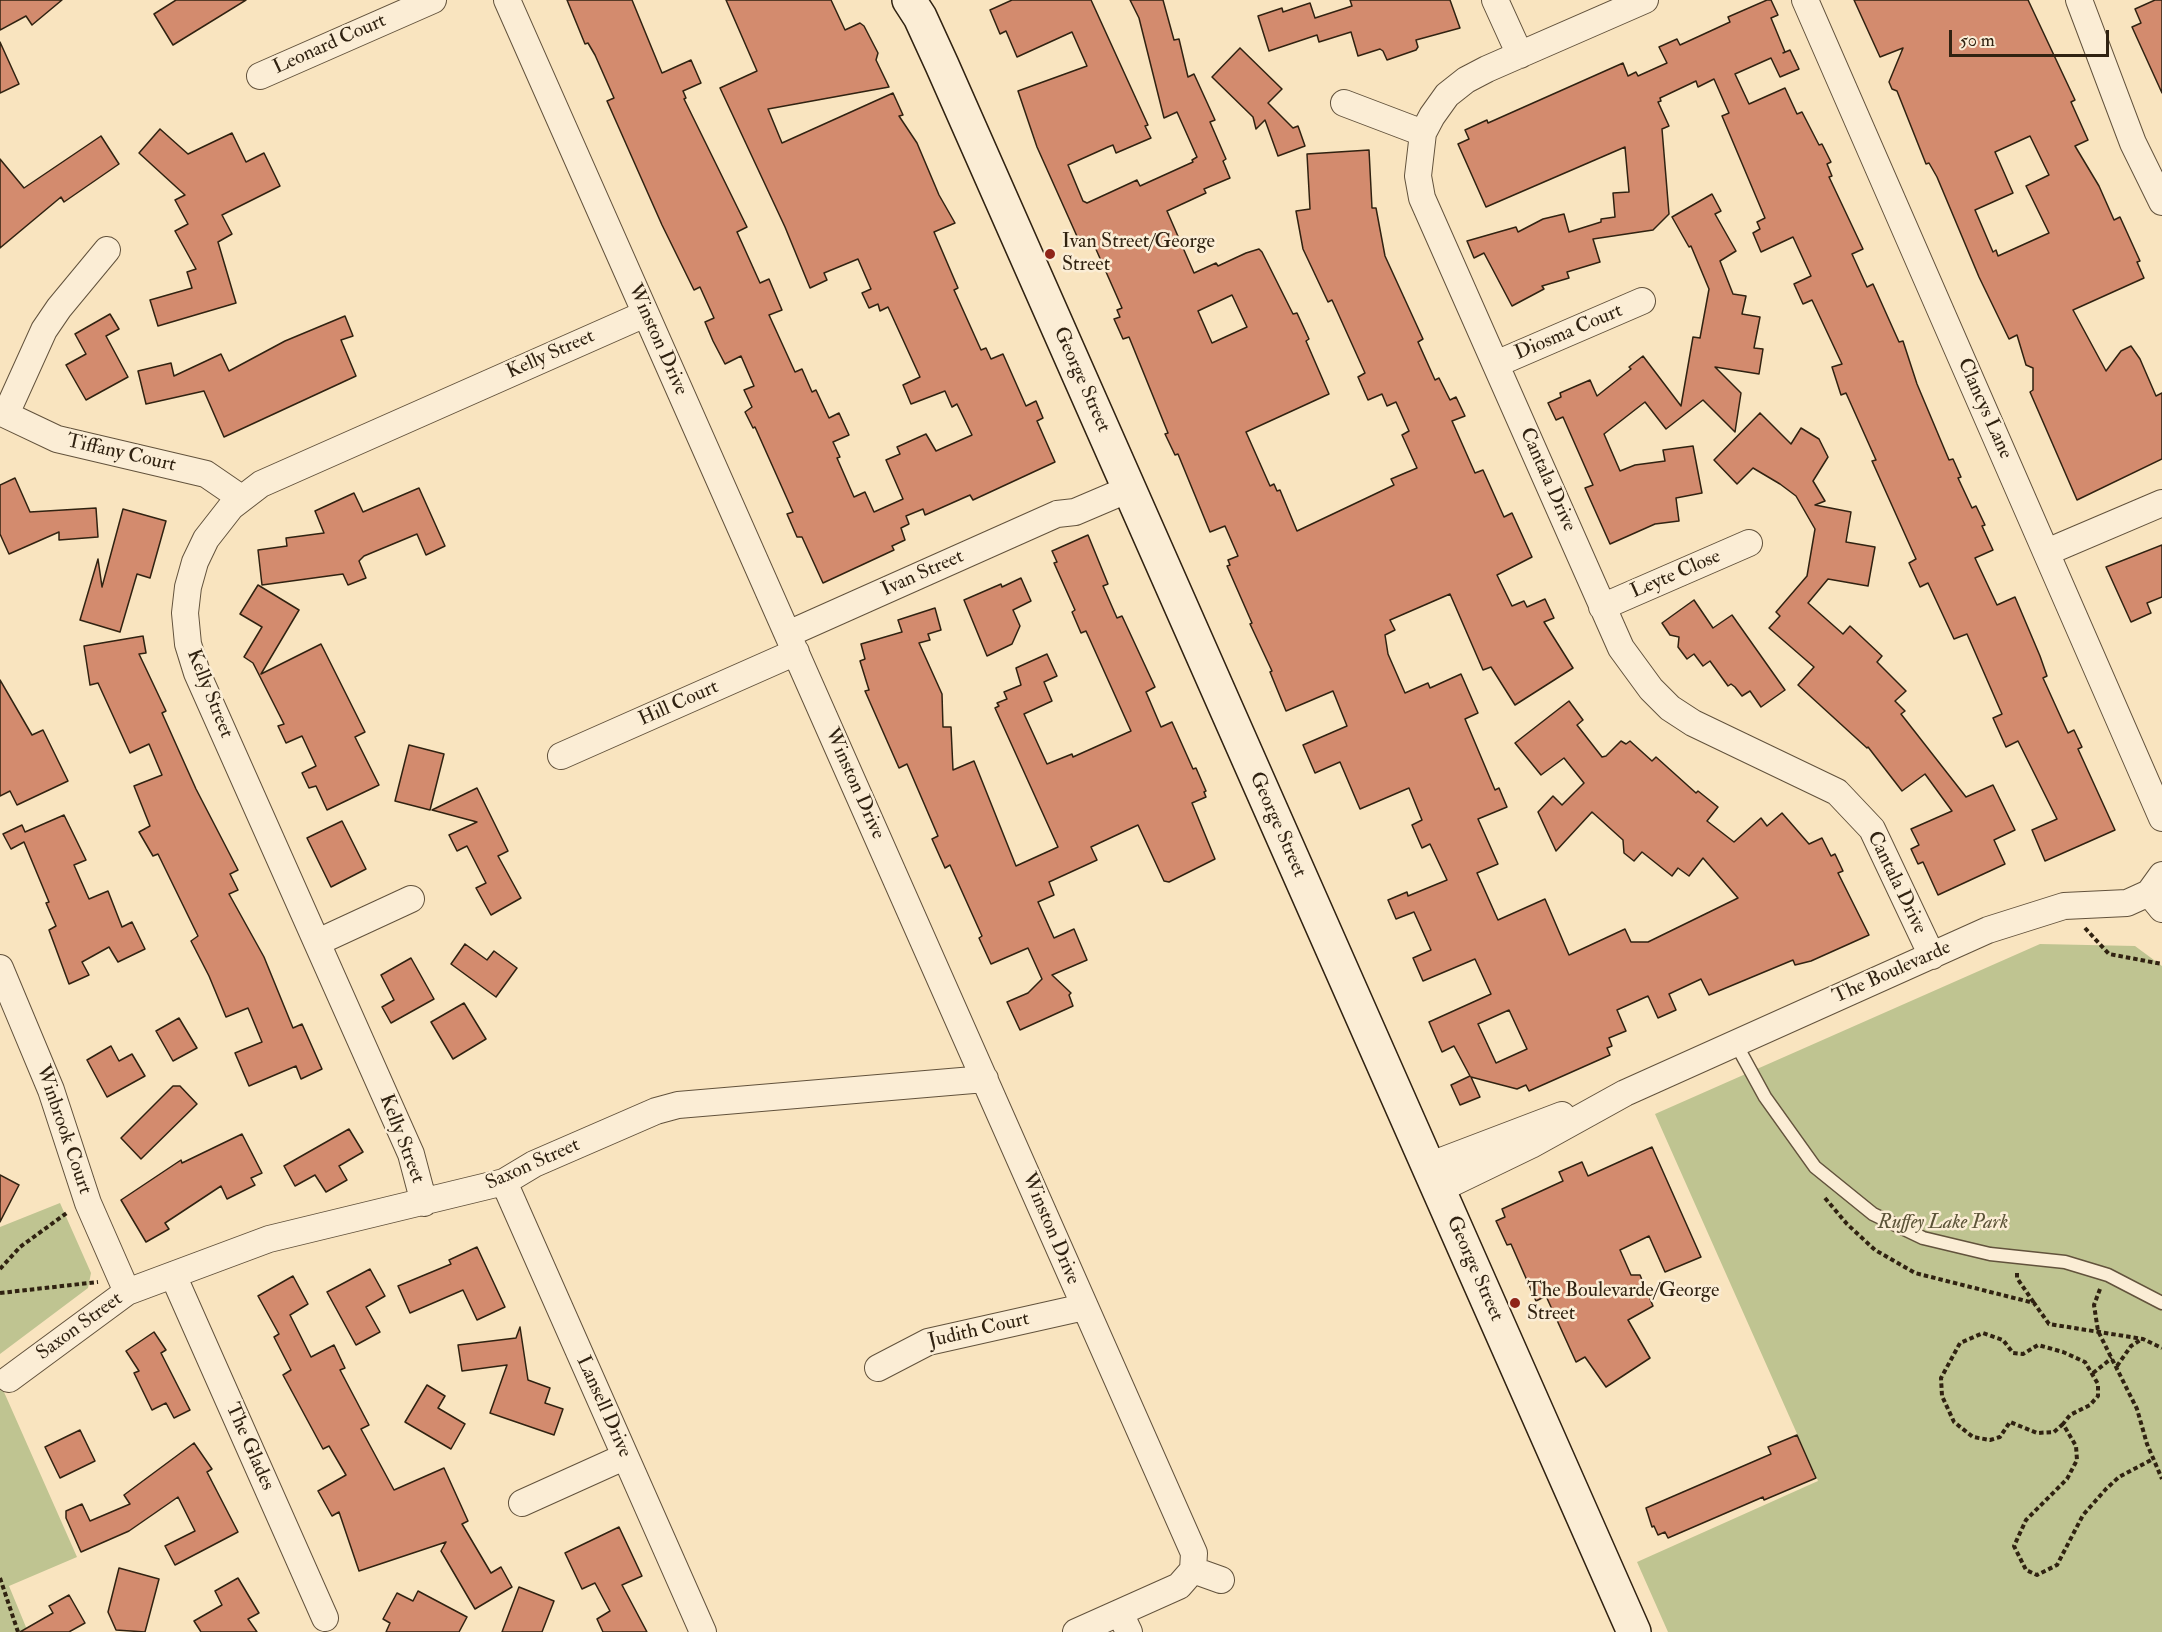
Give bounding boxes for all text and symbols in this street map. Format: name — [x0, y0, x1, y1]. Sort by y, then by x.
street label: Leonard Court — [270, 9, 390, 81]
scale bar — [1952, 18, 2112, 56]
text: 50 m — [1960, 29, 1995, 52]
place label: Ivan Street/George Street — [1062, 231, 1215, 278]
marker: Ivan Street/George Street — [1043, 247, 1057, 261]
street label: Winston Drive — [622, 281, 692, 399]
street label: Diosma Court — [1512, 300, 1626, 366]
street label: George Street — [1047, 324, 1115, 436]
street label: Kelly Street — [503, 325, 599, 385]
street label: Clancys Lane — [1951, 355, 2017, 463]
street label: Cantala Drive — [1513, 424, 1581, 536]
street label: Tiffany Court — [64, 430, 178, 478]
street label: Ivan Street — [878, 545, 968, 603]
street label: Leyte Close — [1627, 545, 1725, 605]
street label: Kelly Street — [180, 646, 238, 742]
street label: Hill Court — [635, 676, 723, 732]
street label: Winston Drive — [819, 725, 889, 843]
street label: George Street — [1243, 769, 1311, 881]
street label: Cantala Drive — [1861, 828, 1931, 938]
street label: The Boulevarde — [1829, 936, 1955, 1010]
street label: Winbrook Court — [30, 1062, 96, 1198]
street label: Kelly Street — [373, 1091, 429, 1187]
street label: Saxon Street — [482, 1134, 584, 1196]
street label: Winston Drive — [1016, 1169, 1084, 1289]
park label: Ruffey Lake Park — [1878, 1212, 2008, 1236]
street label: George Street — [1440, 1213, 1508, 1325]
place label: The Boulevarde/George Street — [1527, 1280, 1719, 1327]
street label: Saxon Street — [32, 1288, 128, 1366]
marker: The Boulevarde/George Street — [1508, 1296, 1522, 1310]
street label: Judith Court — [926, 1308, 1032, 1354]
street label: Lansell Drive — [570, 1353, 636, 1461]
street label: The Glades — [219, 1400, 279, 1494]

